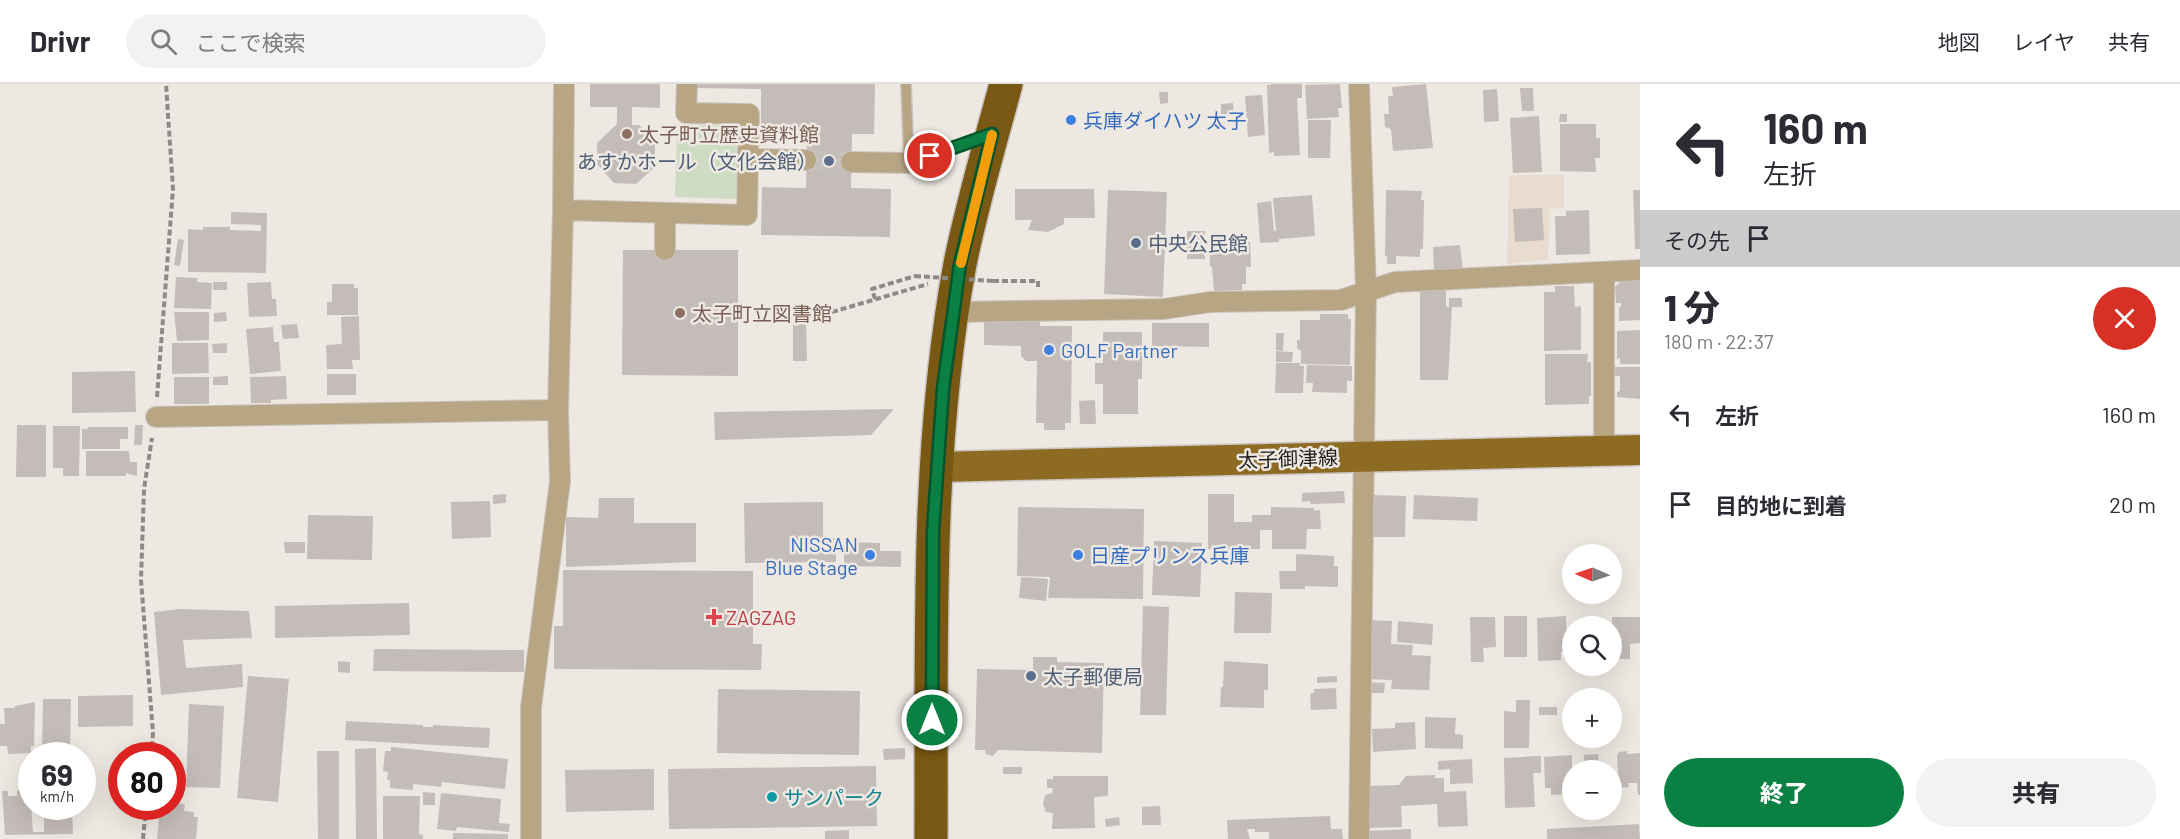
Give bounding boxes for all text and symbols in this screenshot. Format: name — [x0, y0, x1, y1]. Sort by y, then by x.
search box — [126, 14, 546, 68]
text: Drivr — [30, 24, 90, 58]
icon: search — [147, 25, 180, 58]
text: ここで検索 — [195, 29, 305, 55]
text: 地図 — [1938, 29, 1980, 54]
text: レイヤ — [2013, 29, 2075, 54]
text: 共有 — [2108, 29, 2150, 54]
text: 160 m — [1763, 102, 1868, 152]
place label: 兵庫ダイハツ 太子 — [1083, 108, 1247, 132]
icon: left — [1664, 108, 1742, 186]
marker: 兵庫ダイハツ 太子 — [1064, 113, 1078, 127]
place label: 太子町立歴史資料館 — [639, 122, 819, 146]
marker: 太子町立歴史資料館 — [620, 127, 634, 141]
pin — [904, 130, 955, 181]
icon: arrive — [913, 139, 946, 172]
place label: あすかホール（文化会館） — [577, 149, 817, 173]
marker: あすかホール（文化会館） — [822, 154, 836, 168]
text: 左折 — [1763, 157, 1817, 189]
icon: arrive — [1742, 222, 1775, 255]
text: その先 — [1664, 227, 1730, 253]
place label: 中央公民館 — [1148, 231, 1248, 255]
marker: 中央公民館 — [1129, 236, 1143, 250]
text: 1 分 — [1664, 285, 1720, 328]
button: close — [2093, 287, 2156, 350]
place label: 太子町立図書館 — [692, 301, 832, 325]
marker: 太子町立図書館 — [673, 306, 687, 320]
text: 180 m · 22:37 — [1664, 329, 1773, 353]
place label: GOLF Partner — [1061, 338, 1178, 362]
marker: GOLF Partner — [1042, 343, 1056, 357]
icon: left — [1664, 398, 1697, 431]
text: 160 m — [2102, 401, 2156, 427]
text: 左折 — [1715, 402, 1759, 428]
street label: 太子御津線 — [1238, 444, 1338, 472]
icon: arrive — [1664, 488, 1697, 521]
text: 20 m — [2109, 491, 2156, 517]
text: 目的地に到着 — [1715, 492, 1847, 518]
place label: NISSAN Blue Stage — [765, 532, 858, 579]
place label: 日産プリンス兵庫 — [1090, 543, 1250, 567]
north arrow — [1562, 544, 1622, 604]
map controls — [1562, 544, 1622, 820]
marker: NISSAN Blue Stage — [863, 548, 877, 562]
marker: 日産プリンス兵庫 — [1071, 548, 1085, 562]
place label: ZAGZAG — [726, 605, 796, 629]
marker: ZAGZAG — [707, 610, 721, 624]
button: search — [1562, 616, 1622, 676]
place label: 太子郵便局 — [1043, 664, 1143, 688]
marker: 太子郵便局 — [1024, 669, 1038, 683]
position arrow — [900, 688, 964, 752]
button: + — [1562, 688, 1622, 748]
speed limit sign: 80 — [108, 742, 186, 820]
text: 69 — [41, 756, 73, 792]
button: 終了 — [1664, 758, 1904, 827]
button: 共有 — [1916, 758, 2156, 827]
button: − — [1562, 760, 1622, 820]
place label: サンパーク — [784, 785, 884, 809]
text: km/h — [40, 787, 74, 805]
marker: サンパーク — [765, 790, 779, 804]

